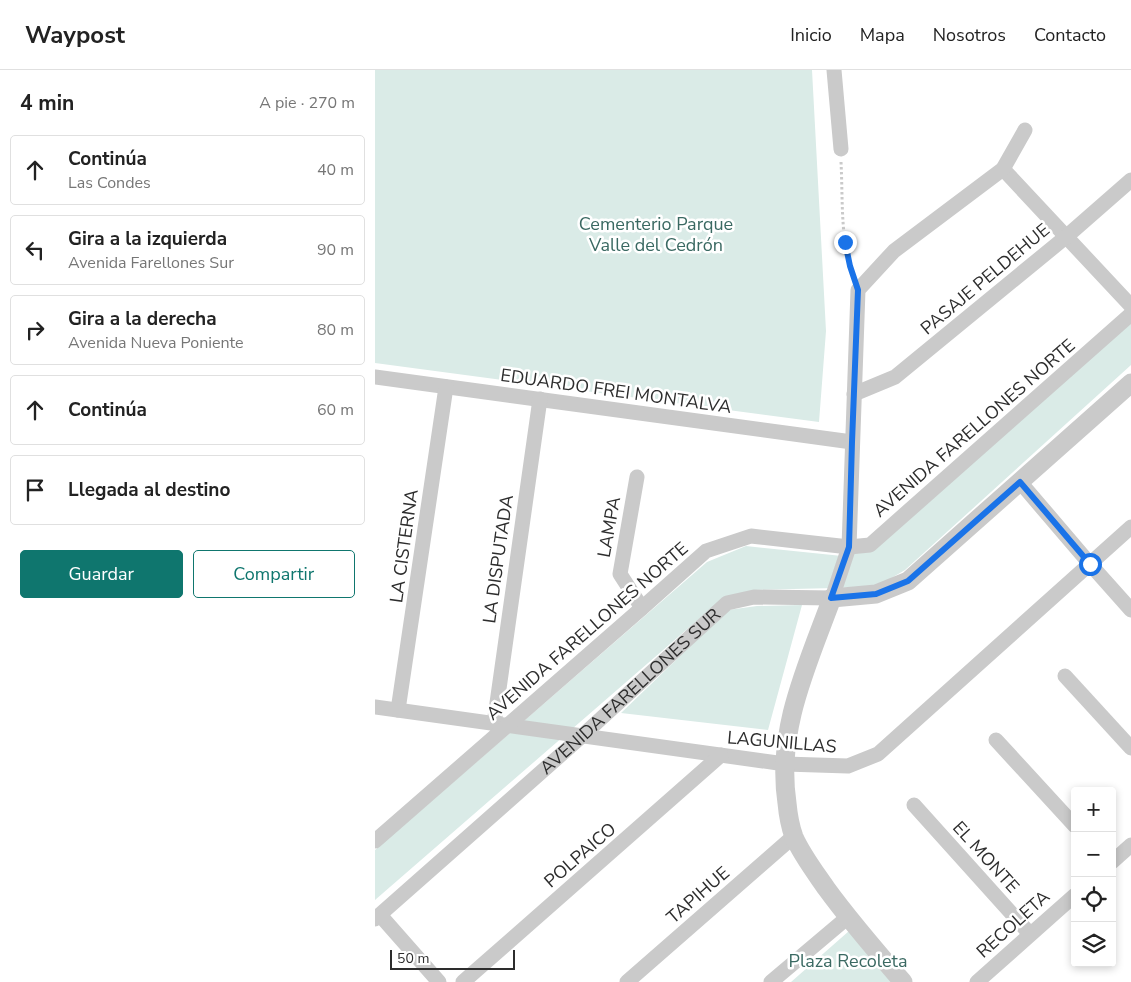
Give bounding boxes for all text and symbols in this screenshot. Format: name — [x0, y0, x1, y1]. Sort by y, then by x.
text: Waypost — [25, 19, 125, 51]
text: Inicio — [790, 23, 832, 47]
text: Mapa — [860, 23, 905, 47]
text: Nosotros — [933, 23, 1006, 47]
text: Contacto — [1034, 23, 1106, 47]
text: 4 min — [20, 89, 74, 117]
text: A pie · 270 m — [259, 92, 355, 114]
text: Continúa — [68, 146, 147, 172]
icon: ahead — [21, 156, 49, 184]
text: 40 m — [317, 159, 354, 181]
text: Las Condes — [68, 172, 151, 194]
park label: Cementerio Parque Valle del Cedrón — [579, 212, 733, 257]
street label: PASAJE PELDEHUE — [915, 218, 1055, 340]
text: Gira a la izquierda — [68, 226, 227, 252]
route end — [834, 231, 857, 254]
icon: left — [21, 236, 49, 264]
text: 90 m — [317, 239, 354, 261]
text: Avenida Farellones Sur — [68, 252, 234, 274]
text: Gira a la derecha — [68, 306, 217, 332]
icon: right — [21, 316, 49, 344]
text: 80 m — [317, 319, 354, 341]
text: Avenida Nueva Poniente — [68, 332, 244, 354]
street label: AVENIDA FARELLONES NORTE — [868, 333, 1080, 523]
street label: EDUARDO FREI MONTALVA — [499, 363, 733, 419]
icon: ahead — [21, 396, 49, 424]
text: Continúa — [68, 397, 147, 423]
text: 60 m — [317, 399, 354, 421]
icon: arrive — [21, 476, 49, 504]
text: Llegada al destino — [68, 477, 230, 503]
street label: LA CISTERNA — [384, 488, 424, 604]
street label: LA DISPUTADA — [477, 493, 519, 625]
street label: LAMPA — [592, 495, 626, 559]
street label: AVENIDA FARELLONES NORTE — [481, 536, 693, 726]
button: Guardar — [20, 550, 183, 598]
button: Compartir — [193, 550, 355, 598]
route start — [1079, 553, 1102, 576]
street label: AVENIDA FARELLONES SUR — [535, 603, 726, 780]
street label: LAGUNILLAS — [726, 725, 838, 759]
map controls — [1071, 787, 1116, 967]
button: + — [1071, 787, 1116, 832]
street label: EL MONTE — [947, 816, 1025, 898]
street label: POLPAICO — [539, 817, 621, 893]
button: − — [1071, 832, 1116, 877]
street label: TAPIHUE — [661, 861, 735, 929]
button: locate — [1071, 877, 1116, 922]
street label: RECOLETA — [971, 885, 1055, 963]
button: layers — [1071, 922, 1116, 967]
scale bar — [390, 947, 515, 970]
text: 50 m — [397, 949, 429, 968]
park label: Plaza Recoleta — [789, 949, 907, 973]

